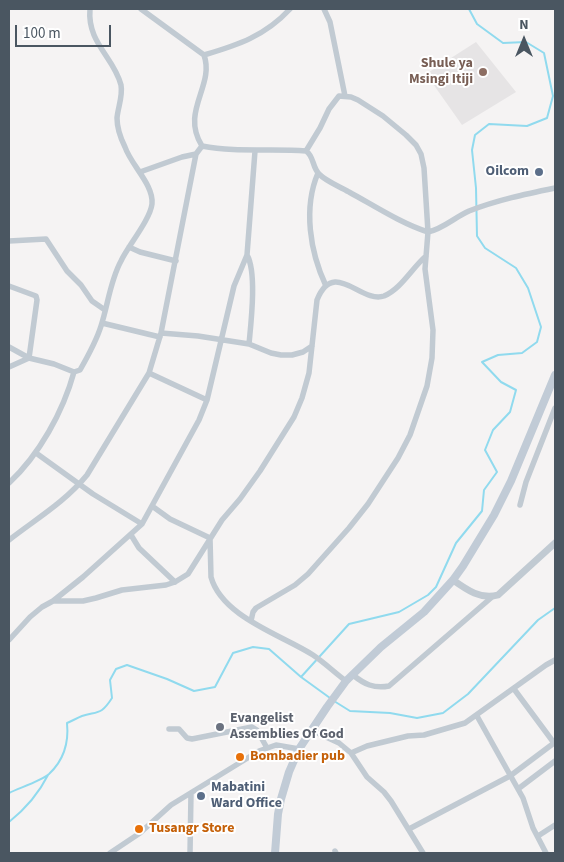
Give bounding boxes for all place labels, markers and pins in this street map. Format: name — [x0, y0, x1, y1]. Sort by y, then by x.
place label: Shule ya Msingi Itiji — [409, 56, 473, 88]
marker: Shule ya Msingi Itiji — [477, 66, 489, 78]
place label: Oilcom — [486, 164, 529, 180]
marker: Oilcom — [533, 166, 545, 178]
place label: Evangelist Assemblies Of God — [230, 711, 344, 744]
marker: Evangelist Assemblies Of God — [214, 721, 226, 733]
place label: Bombadier pub — [250, 749, 345, 765]
marker: Bombadier pub — [234, 751, 246, 763]
place label: Mabatini Ward Office — [211, 780, 282, 812]
marker: Mabatini Ward Office — [195, 790, 207, 802]
place label: Tusangr Store — [149, 821, 235, 837]
marker: Tusangr Store — [133, 823, 145, 835]

